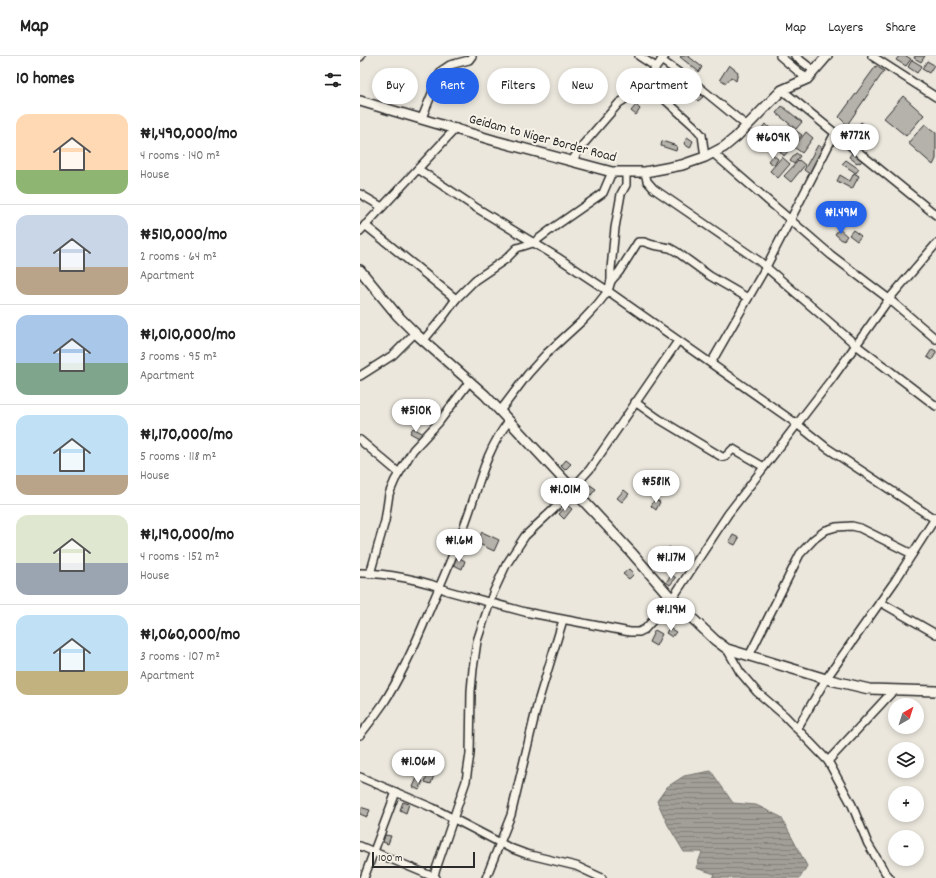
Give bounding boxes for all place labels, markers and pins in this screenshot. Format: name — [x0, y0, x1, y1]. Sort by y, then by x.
pin: ₦772K — [827, 124, 883, 158]
pin: ₦609K — [745, 126, 801, 160]
pin: ₦1.49M — [808, 201, 874, 235]
pin: ₦510K — [388, 399, 444, 433]
pin: ₦581K — [628, 470, 684, 504]
pin: ₦1.01M — [532, 478, 598, 512]
pin: ₦1.6M — [431, 529, 487, 563]
pin: ₦1.17M — [638, 546, 704, 580]
pin: ₦1.19M — [638, 598, 704, 632]
pin: ₦1.06M — [385, 750, 451, 784]

